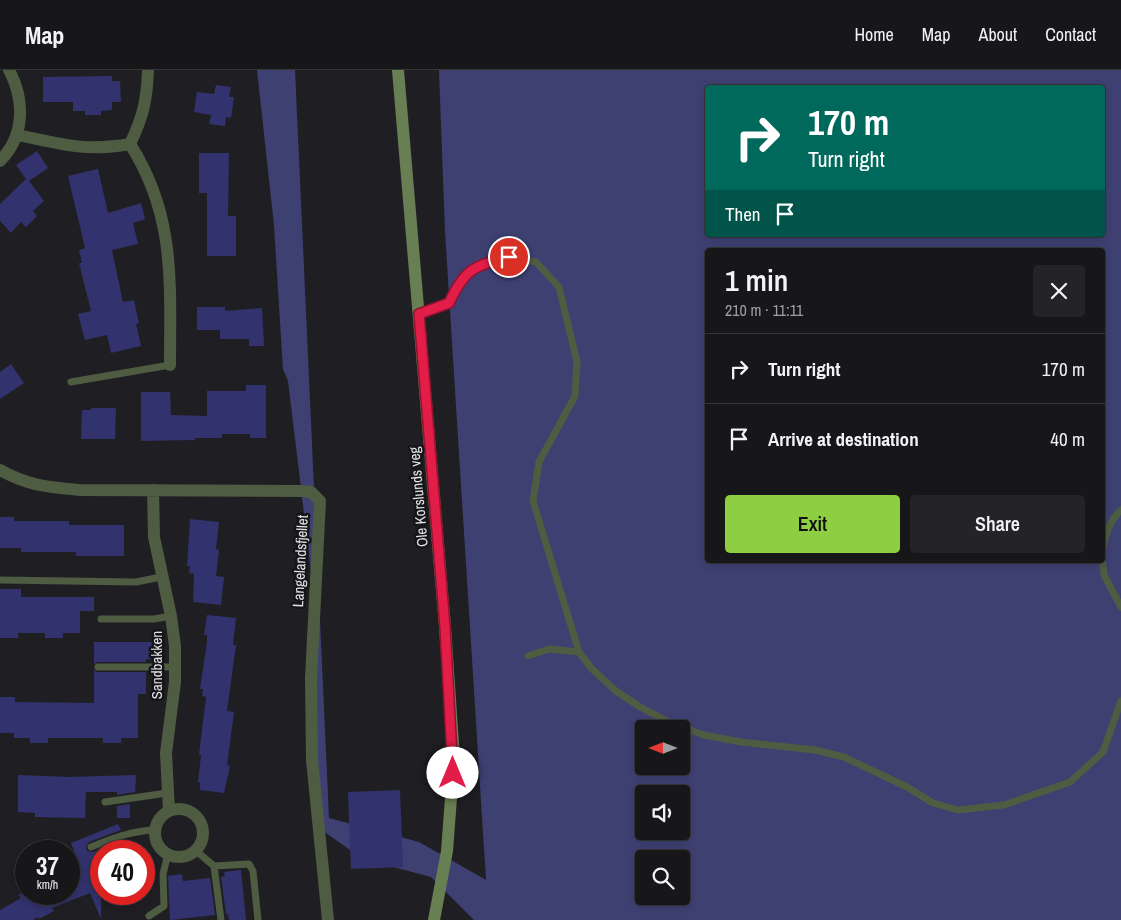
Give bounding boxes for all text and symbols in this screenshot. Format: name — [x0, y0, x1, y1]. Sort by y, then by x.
text: Map — [25, 19, 64, 51]
text: Home — [854, 22, 894, 47]
text: Map — [922, 22, 951, 47]
text: About — [979, 22, 1017, 47]
text: Contact — [1045, 22, 1096, 47]
text: 170 m — [808, 99, 889, 146]
icon: right — [725, 105, 790, 170]
text: Turn right — [808, 144, 885, 174]
icon: arrive — [771, 200, 799, 228]
text: Then — [725, 201, 761, 227]
pin — [488, 236, 530, 278]
icon: arrive — [495, 243, 523, 271]
text: 1 min — [725, 260, 788, 300]
button: close — [1033, 265, 1085, 317]
text: 210 m · 11:11 — [725, 299, 803, 321]
icon: right — [725, 355, 753, 383]
text: Turn right — [768, 356, 840, 382]
text: 170 m — [1042, 356, 1085, 382]
icon: arrive — [725, 425, 753, 453]
text: Arrive at destination — [768, 426, 919, 452]
text: 40 m — [1050, 426, 1085, 452]
street label: Ole Korslunds veg — [403, 446, 433, 548]
button: Exit — [725, 495, 900, 553]
button: Share — [910, 495, 1085, 553]
street label: Langelandsfjellet — [287, 514, 313, 608]
street label: Sandbakken — [146, 631, 167, 699]
north arrow — [635, 720, 690, 775]
map controls — [635, 720, 690, 905]
position arrow — [426, 746, 478, 798]
button: sound — [635, 785, 690, 840]
speed limit sign: 40 — [90, 840, 155, 905]
text: 37 — [36, 849, 59, 883]
button: search — [635, 850, 690, 905]
text: km/h — [37, 877, 58, 893]

